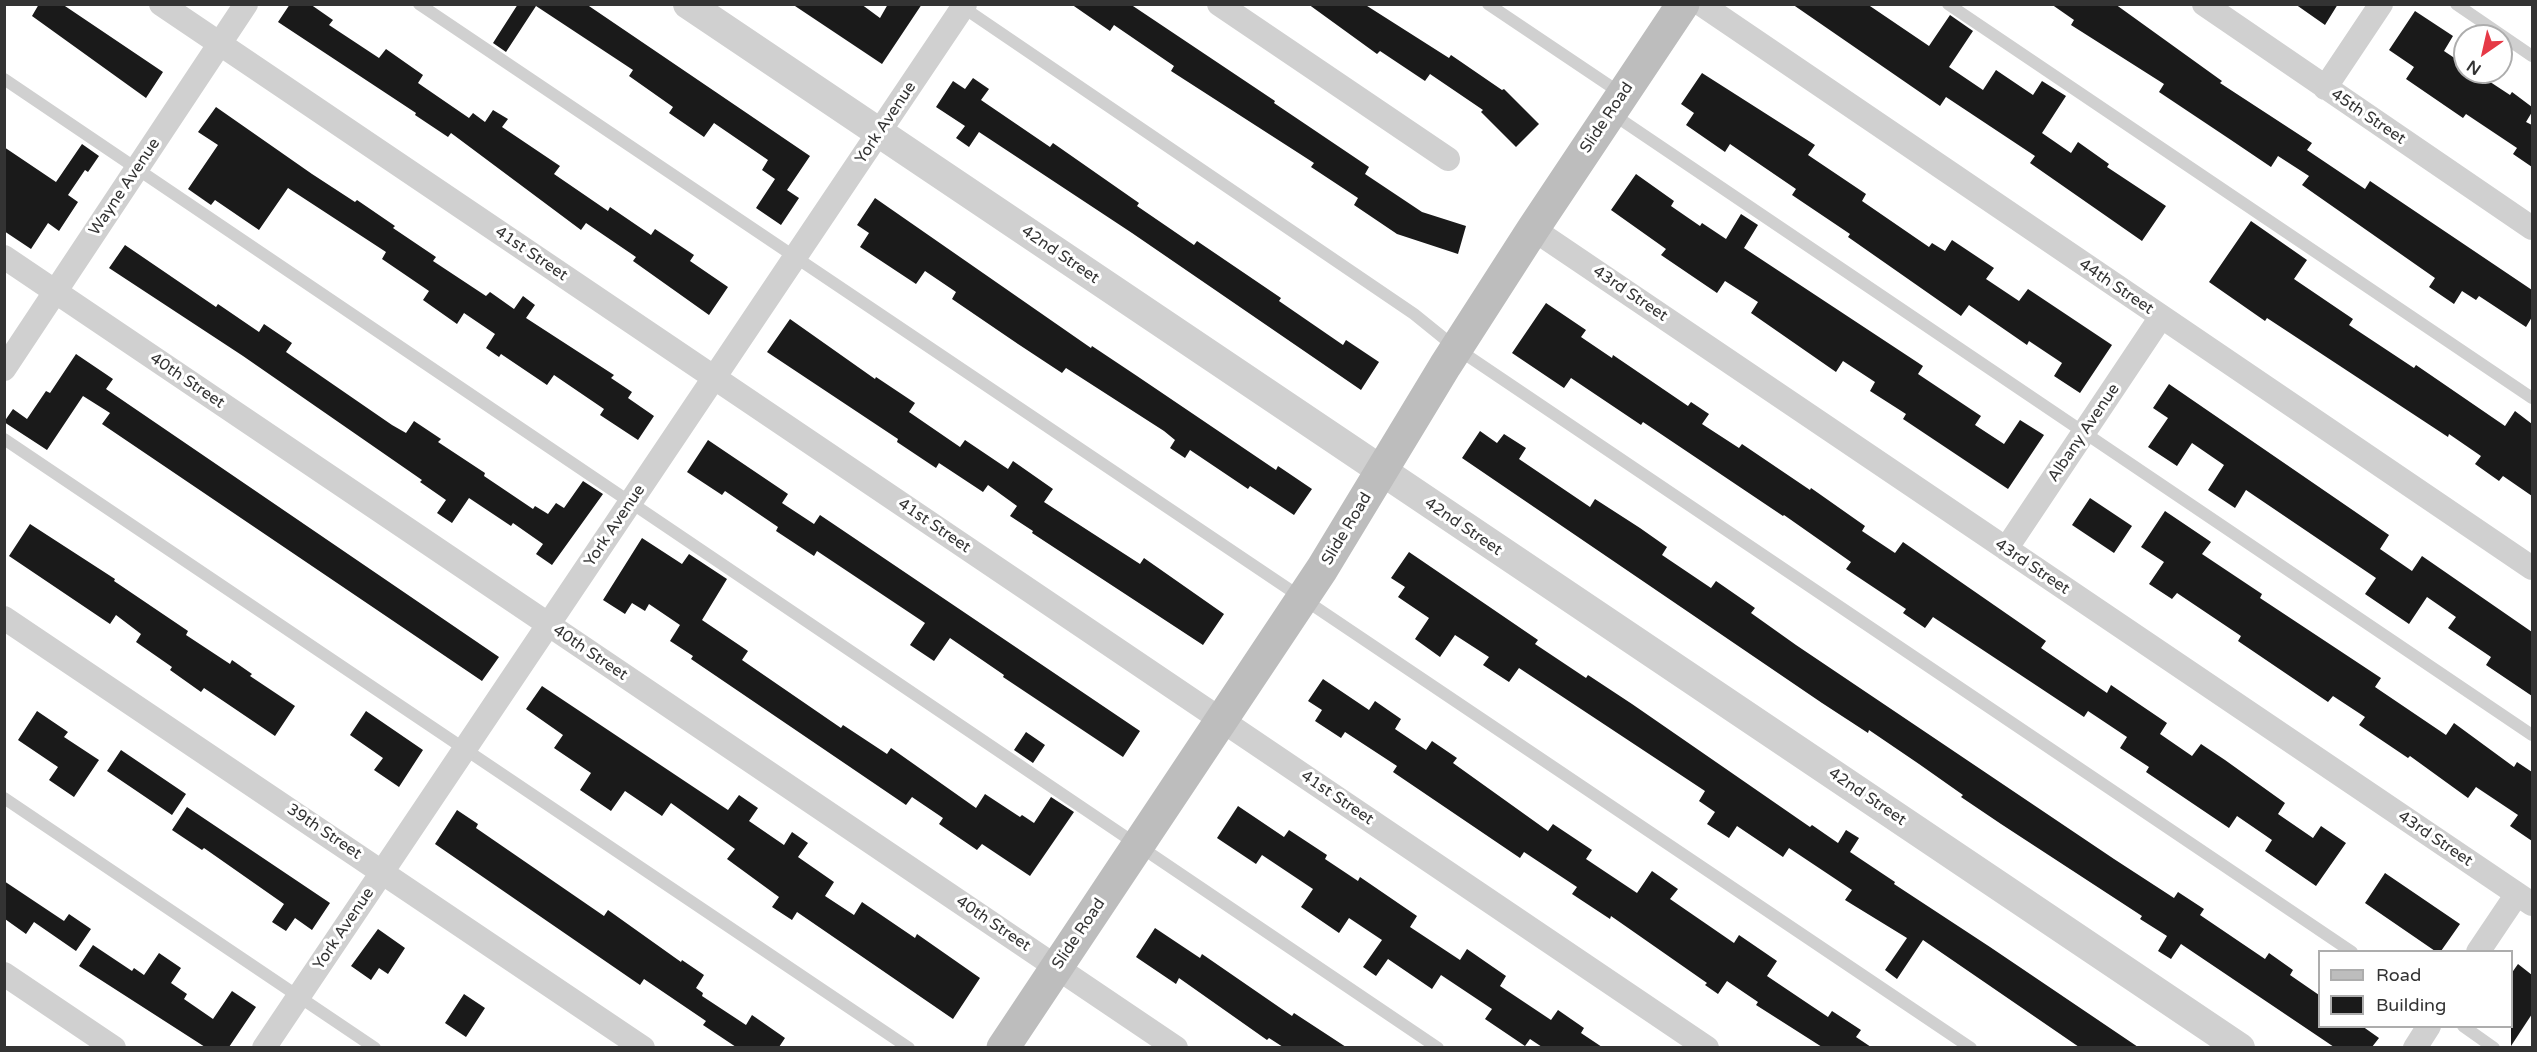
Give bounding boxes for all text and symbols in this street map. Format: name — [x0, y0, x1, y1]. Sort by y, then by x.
north arrow — [2453, 24, 2513, 84]
text: N — [2463, 55, 2485, 79]
street label: York Avenue — [851, 78, 921, 168]
street label: Slide Road — [1576, 79, 1638, 157]
street label: 45th Street — [2327, 85, 2409, 149]
street label: Wayne Avenue — [85, 135, 165, 239]
street label: 42nd Street — [1017, 222, 1103, 288]
street label: 41st Street — [491, 223, 571, 285]
street label: 44th Street — [2075, 255, 2157, 319]
street label: 43rd Street — [1589, 262, 1671, 326]
street label: 40th Street — [146, 349, 228, 413]
street label: Albany Avenue — [2044, 380, 2124, 486]
street label: York Avenue — [580, 481, 650, 571]
street label: Slide Road — [1318, 489, 1376, 569]
street label: 42nd Street — [1420, 494, 1506, 560]
street label: 41st Street — [894, 495, 974, 557]
street label: 43rd Street — [1991, 535, 2073, 599]
street label: 40th Street — [549, 621, 631, 685]
street label: 42nd Street — [1824, 764, 1910, 830]
street label: 41st Street — [1297, 767, 1377, 829]
street label: 39th Street — [283, 800, 365, 864]
street label: 43rd Street — [2394, 807, 2476, 871]
street label: York Avenue — [309, 884, 379, 974]
street label: 40th Street — [952, 892, 1034, 956]
street label: Slide Road — [1048, 895, 1110, 973]
legend — [2318, 950, 2513, 1028]
text: Road — [2376, 964, 2421, 986]
text: Building — [2376, 994, 2446, 1016]

